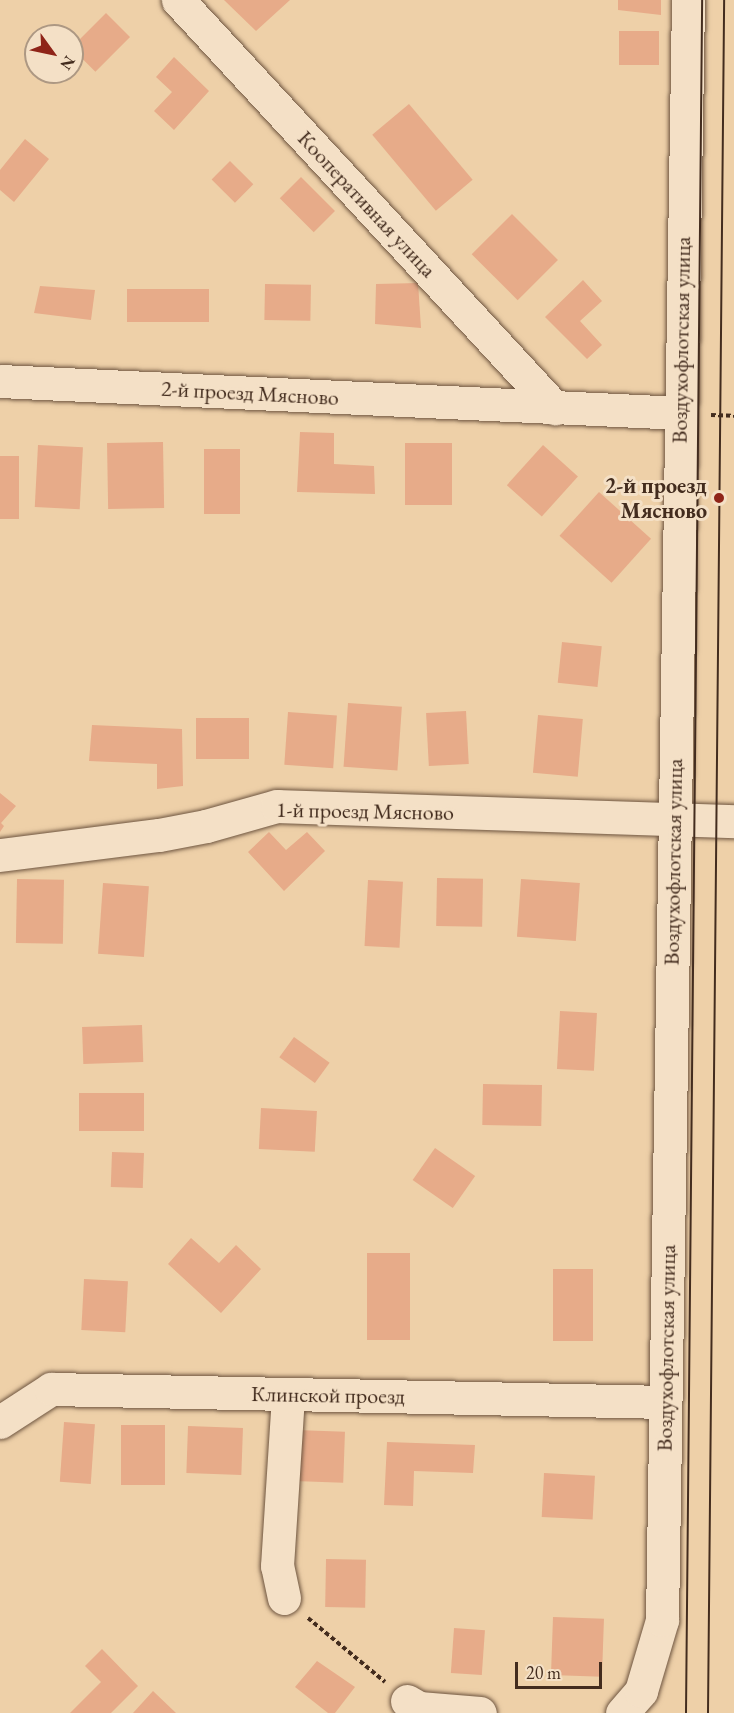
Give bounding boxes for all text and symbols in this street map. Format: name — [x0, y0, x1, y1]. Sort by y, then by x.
north arrow — [24, 24, 84, 84]
text: N — [56, 52, 80, 74]
street label: Кооперативная улица — [292, 125, 442, 283]
street label: Воздухофлотская улица — [666, 236, 696, 444]
street label: 2-й проезд Мясново — [160, 375, 340, 411]
place label: 2-й проезд Мясново — [605, 472, 707, 524]
marker: 2-й проезд Мясново — [712, 491, 726, 505]
street label: Воздухофлотская улица — [658, 758, 688, 966]
street label: 1-й проезд Мясново — [276, 796, 454, 826]
street label: Воздухофлотская улица — [651, 1244, 681, 1452]
street label: Клинской проезд — [251, 1380, 405, 1410]
scale bar — [518, 1650, 605, 1688]
text: 20 m — [526, 1661, 561, 1684]

